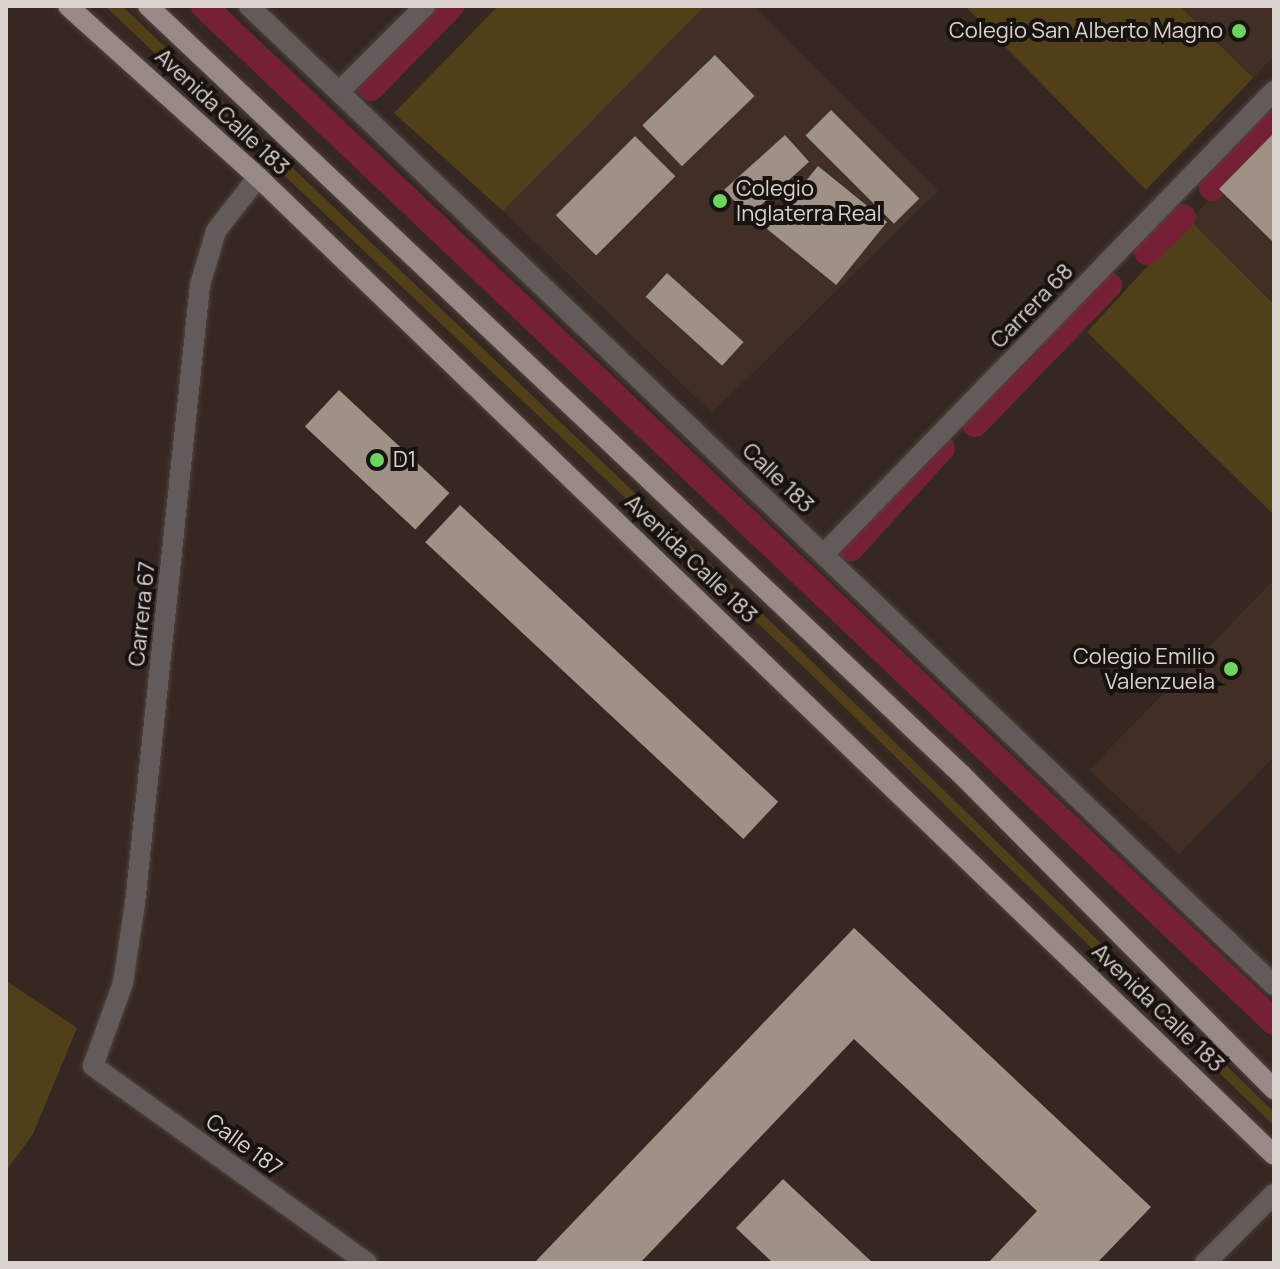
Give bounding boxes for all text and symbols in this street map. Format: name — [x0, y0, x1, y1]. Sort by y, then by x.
place label: Colegio San Alberto Magno — [949, 18, 1223, 44]
marker: Colegio San Alberto Magno — [1230, 22, 1248, 40]
street label: Avenida Calle 183 — [150, 43, 294, 181]
place label: Colegio Inglaterra Real — [736, 175, 882, 226]
marker: Colegio Inglaterra Real — [711, 192, 729, 210]
street label: Carrera 68 — [985, 258, 1079, 354]
street label: Calle 183 — [737, 438, 819, 518]
place label: D1 — [393, 447, 416, 473]
marker: D1 — [368, 451, 386, 469]
street label: Avenida Calle 183 — [620, 489, 762, 629]
street label: Carrera 67 — [123, 560, 161, 668]
place label: Colegio Emilio Valenzuela — [1073, 643, 1215, 694]
marker: Colegio Emilio Valenzuela — [1222, 660, 1240, 678]
street label: Avenida Calle 183 — [1087, 938, 1229, 1078]
street label: Calle 187 — [201, 1108, 287, 1182]

